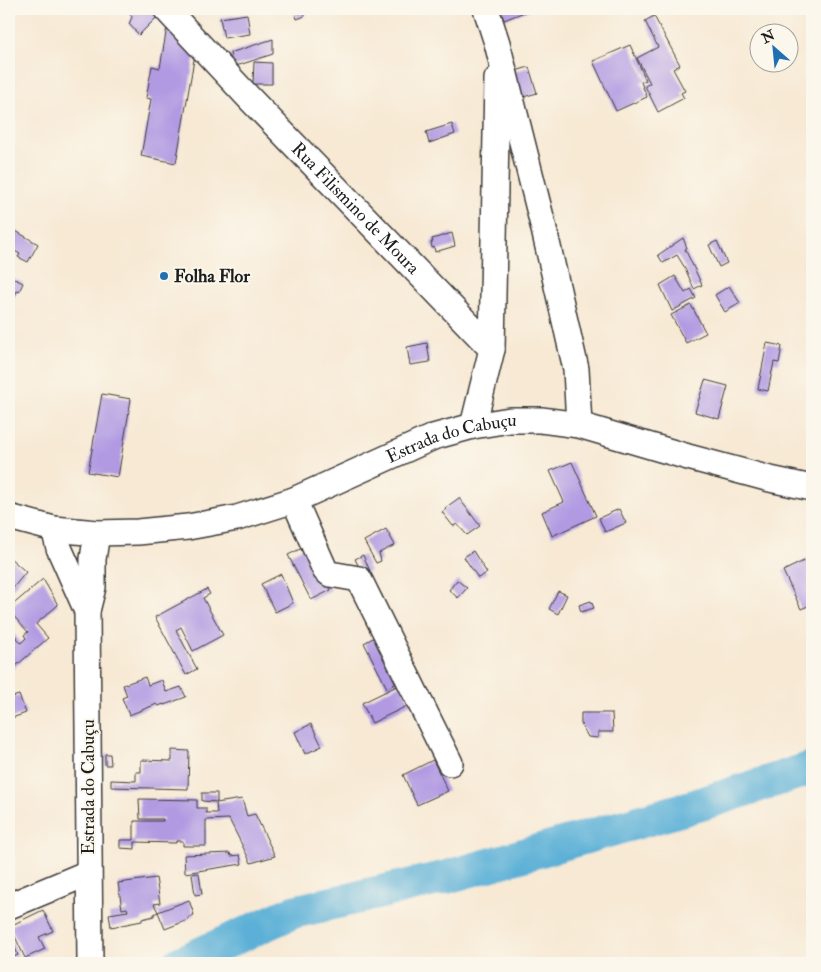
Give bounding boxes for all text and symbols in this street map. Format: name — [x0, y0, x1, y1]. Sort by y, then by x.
north arrow — [748, 22, 798, 72]
text: N — [758, 26, 778, 48]
street label: Rua Filismino de Moura — [287, 137, 425, 279]
place label: Folha Flor — [174, 265, 250, 288]
marker: Folha Flor — [158, 270, 170, 282]
street label: Estrada do Cabuçu — [383, 409, 517, 468]
street label: Estrada do Cabuçu — [77, 719, 100, 855]

